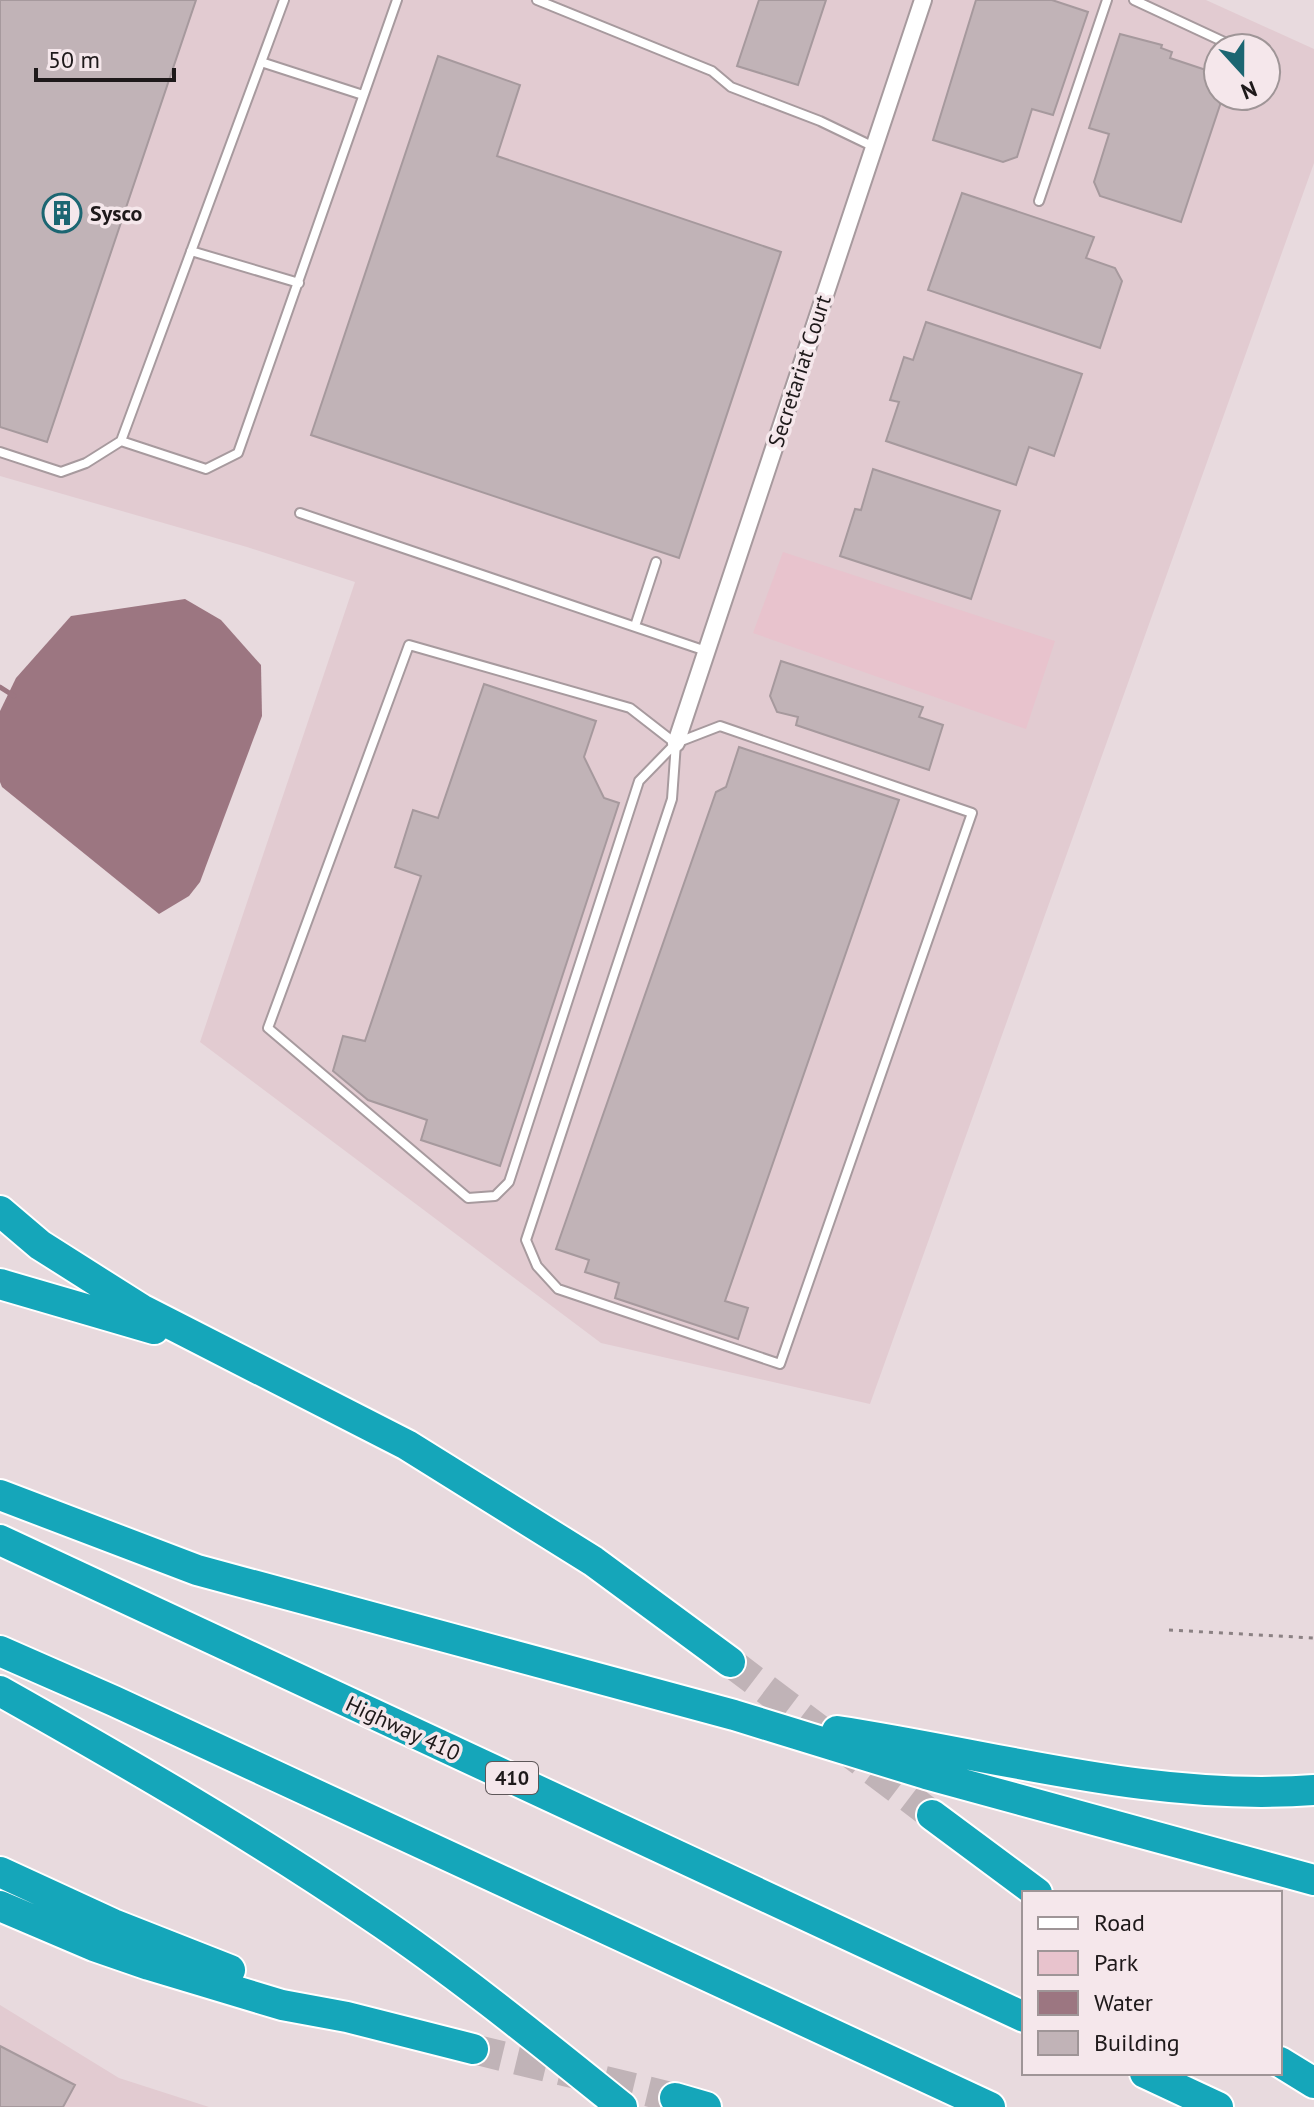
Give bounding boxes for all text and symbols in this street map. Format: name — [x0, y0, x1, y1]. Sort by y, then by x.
scale bar — [36, 32, 174, 82]
north arrow — [1202, 32, 1282, 112]
text: 50 m — [48, 44, 100, 75]
text: N — [1237, 75, 1261, 106]
building icon: Sysco — [41, 192, 83, 234]
place label: Sysco — [90, 199, 143, 227]
street label: Secretariat Court — [761, 291, 837, 451]
street label: Highway 410 — [341, 1689, 465, 1767]
road number: 410 — [486, 1762, 538, 1794]
legend — [1022, 1891, 1282, 2075]
text: Road — [1094, 1907, 1145, 1938]
text: Park — [1094, 1947, 1139, 1978]
text: Water — [1094, 1987, 1153, 2018]
text: Building — [1094, 2027, 1180, 2058]

